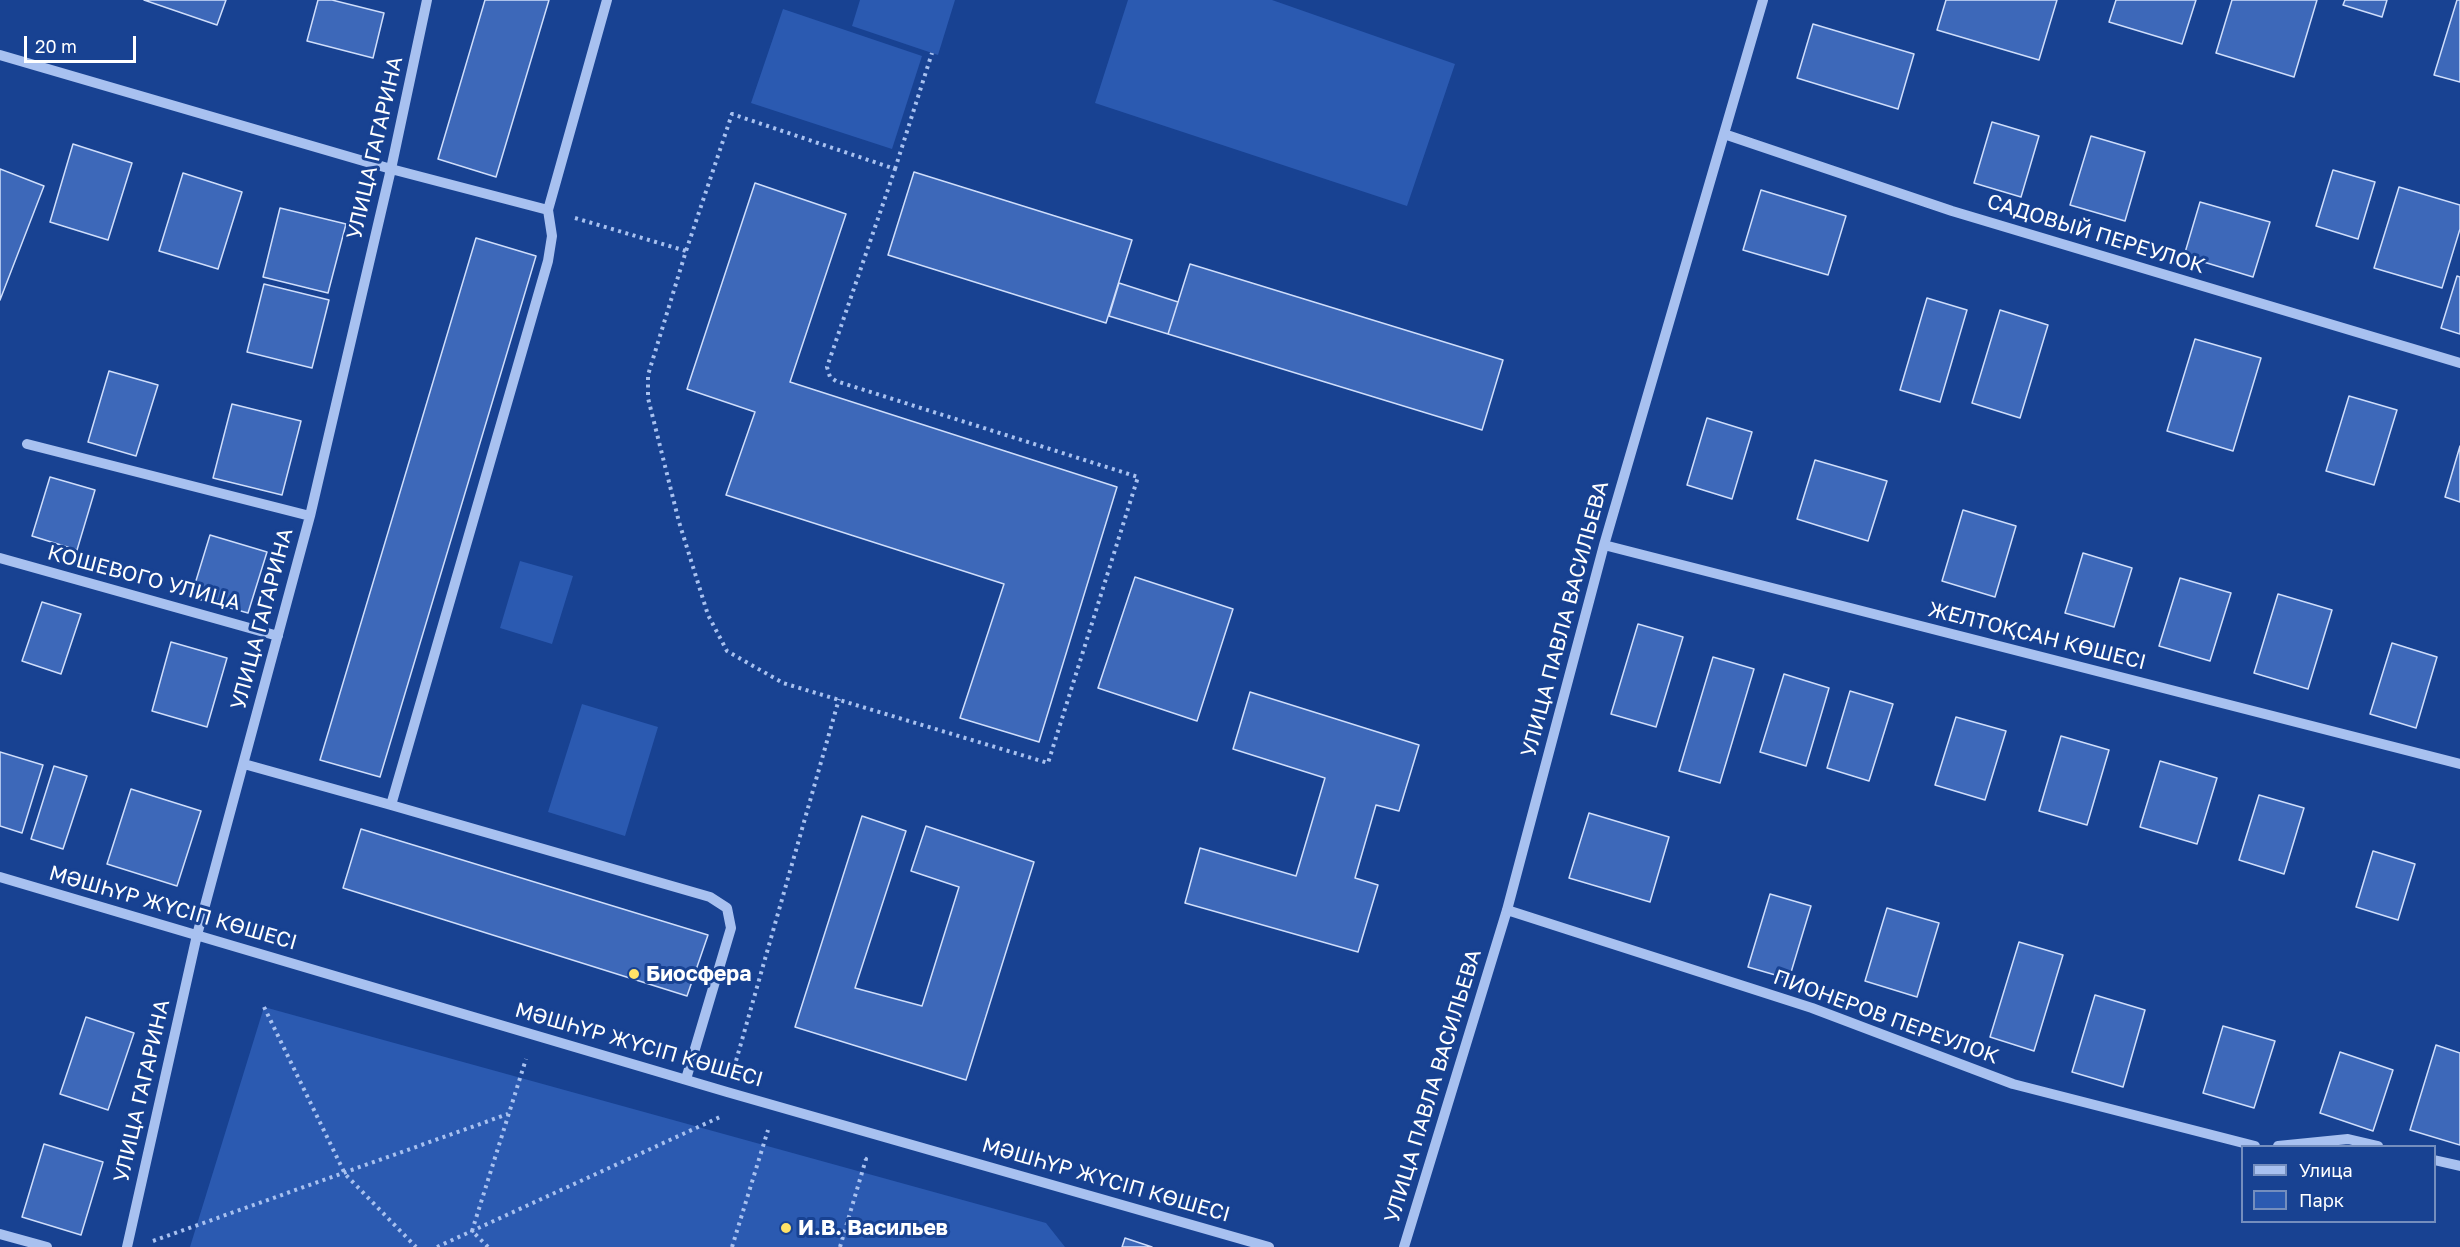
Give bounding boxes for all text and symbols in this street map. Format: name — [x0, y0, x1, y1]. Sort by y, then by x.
scale bar — [27, 24, 140, 62]
text: 20 m — [35, 35, 77, 57]
street label: УЛИЦА ГАГАРИНА — [342, 54, 408, 242]
street label: САДОВЫЙ ПЕРЕУЛОК — [1984, 189, 2208, 279]
street label: УЛИЦА ПАВЛА ВАСИЛЬЕВА — [1516, 478, 1614, 760]
street label: УЛИЦА ГАГАРИНА — [226, 525, 298, 713]
street label: КОШЕВОГО УЛИЦА — [45, 540, 243, 616]
street label: ЖЕЛТОҚСАН КӨШЕСІ — [1925, 597, 2149, 675]
street label: МӘШҺҮР ЖҮСІП КӨШЕСІ — [46, 860, 300, 956]
street label: УЛИЦА ПАВЛА ВАСИЛЬЕВА — [1379, 946, 1487, 1226]
place label: Биосфера — [646, 961, 751, 987]
street label: ПИОНЕРОВ ПЕРЕУЛОК — [1770, 964, 2002, 1070]
marker: Биосфера — [627, 967, 641, 981]
street label: УЛИЦА ГАГАРИНА — [109, 997, 175, 1185]
street label: МӘШҺҮР ЖҮСІП КӨШЕСІ — [512, 997, 766, 1093]
street label: МӘШҺҮР ЖҮСІП КӨШЕСІ — [979, 1132, 1233, 1228]
legend — [2241, 1145, 2436, 1223]
text: Улица — [2299, 1159, 2353, 1181]
text: Парк — [2299, 1189, 2344, 1211]
place label: И.В. Васильев — [798, 1215, 948, 1241]
marker: И.В. Васильев — [779, 1221, 793, 1235]

